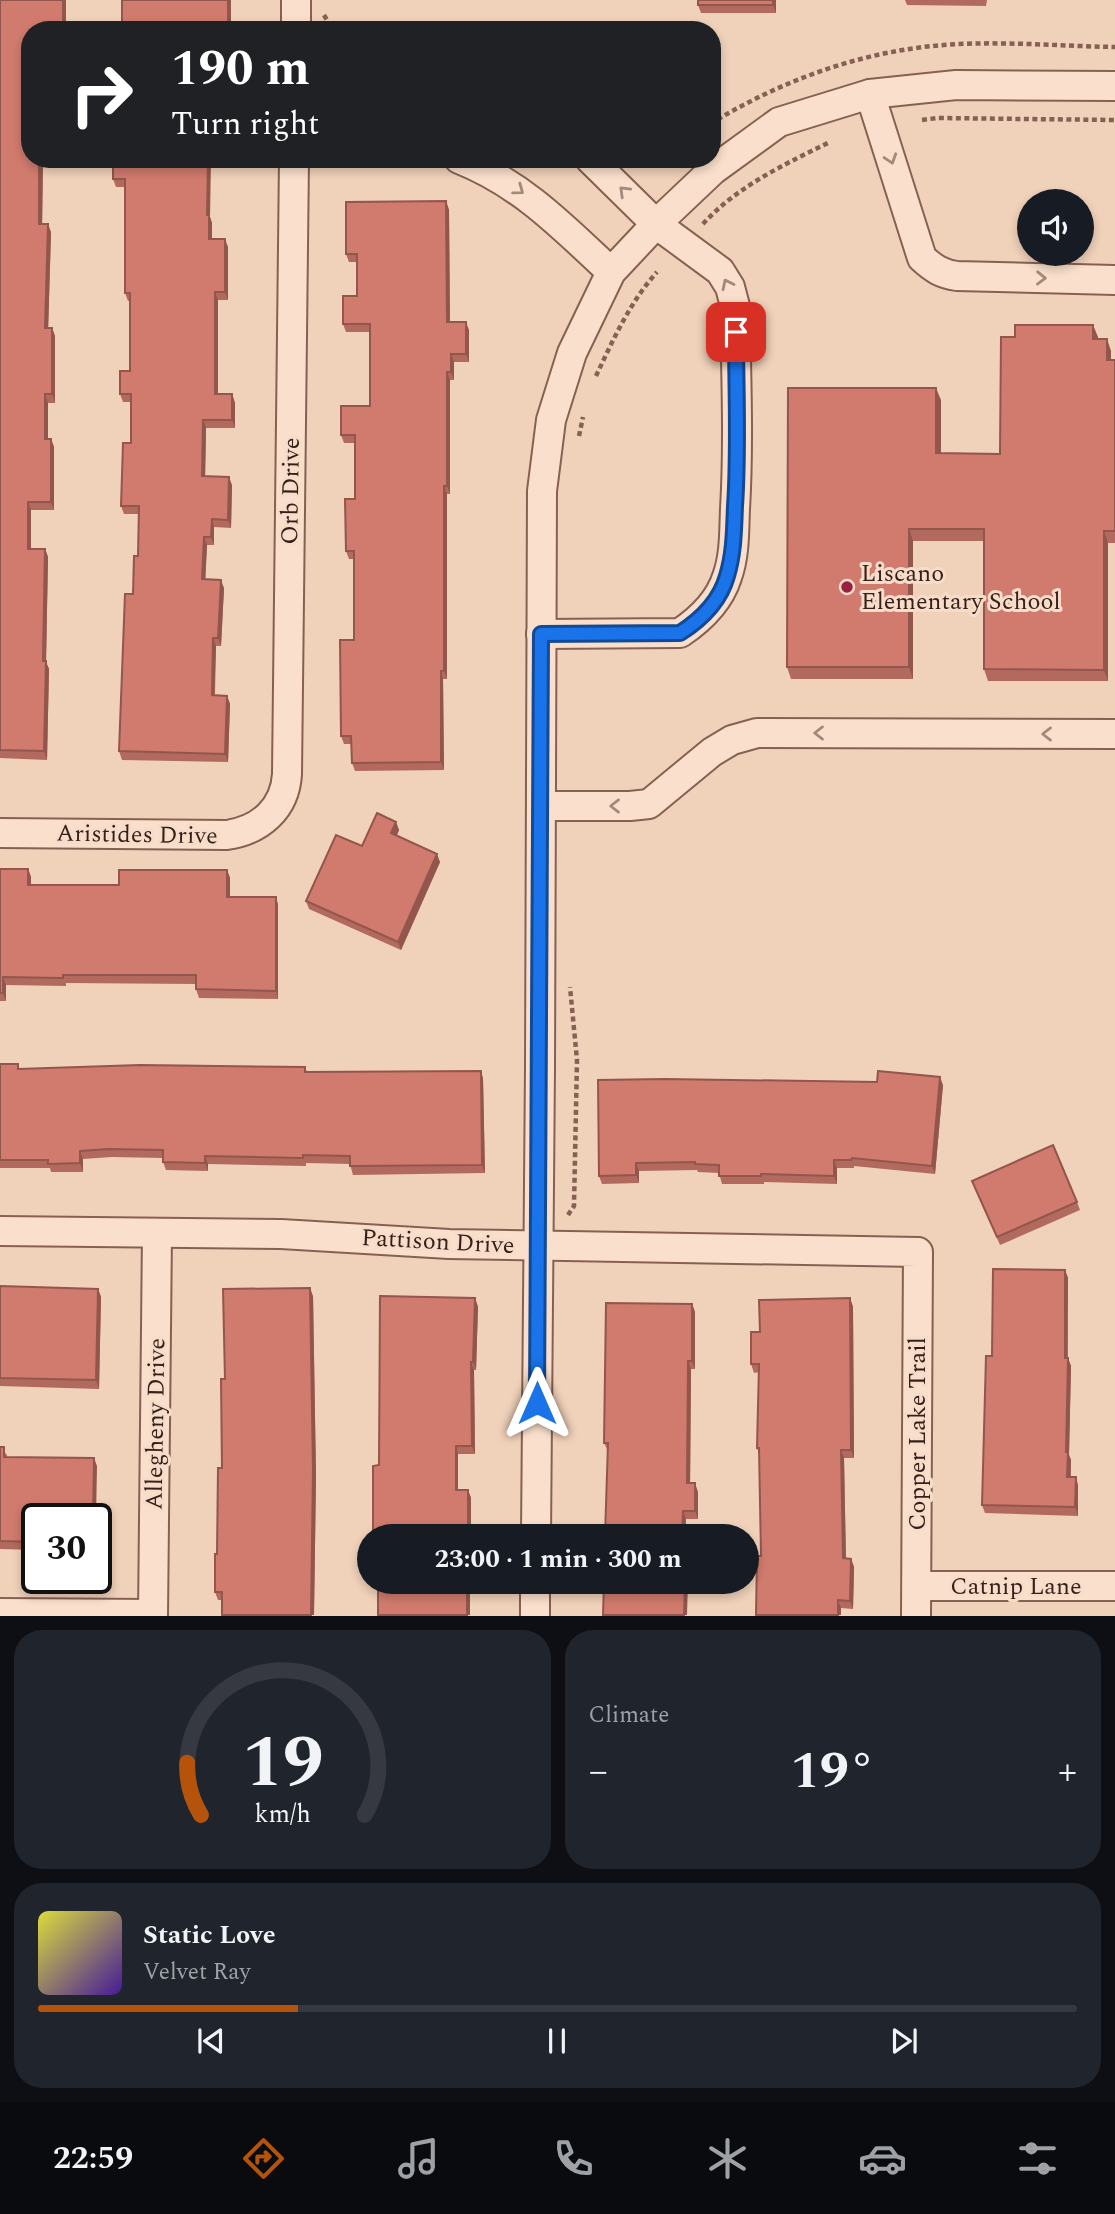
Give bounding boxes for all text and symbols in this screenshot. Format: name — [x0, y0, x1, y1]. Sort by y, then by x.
text: 190 m — [171, 32, 310, 107]
icon: right — [56, 49, 147, 140]
text: Turn right — [171, 100, 319, 149]
one-way arrow — [883, 153, 897, 165]
one-way arrow — [511, 182, 524, 195]
one-way arrow — [619, 186, 632, 199]
map controls — [1017, 189, 1094, 266]
button: sound — [1017, 189, 1094, 266]
one-way arrow — [1036, 270, 1046, 286]
one-way arrow — [721, 279, 735, 291]
pin — [706, 302, 766, 362]
icon: arrive — [717, 313, 755, 351]
street label: Orb Drive — [272, 437, 310, 545]
place label: Liscano Elementary School — [861, 556, 1061, 620]
marker: Liscano Elementary School — [839, 579, 855, 595]
one-way arrow — [814, 725, 824, 741]
one-way arrow — [1041, 726, 1052, 742]
one-way arrow — [609, 798, 620, 814]
street label: Aristides Drive — [56, 816, 218, 854]
street label: Pattison Drive — [361, 1220, 515, 1264]
street label: Copper Lake Trail — [900, 1337, 936, 1531]
street label: Allegheny Drive — [137, 1338, 175, 1510]
position arrow — [500, 1366, 574, 1440]
speed limit sign: 30 — [21, 1503, 112, 1594]
text: 23:00 · 1 min · 300 m — [434, 1539, 682, 1579]
street label: Catnip Lane — [950, 1569, 1082, 1605]
text: Climate — [589, 1698, 669, 1733]
text: 19 — [241, 1709, 323, 1820]
text: 19° — [791, 1732, 875, 1811]
text: − — [589, 1743, 608, 1801]
text: + — [1058, 1743, 1077, 1801]
text: km/h — [254, 1796, 310, 1834]
text: Static Love — [143, 1915, 276, 1955]
text: Velvet Ray — [143, 1955, 250, 1990]
icon: previous — [192, 2022, 230, 2060]
icon: pause — [538, 2022, 576, 2060]
icon: next — [885, 2022, 923, 2060]
text: 22:59 — [53, 2134, 133, 2183]
icon: directions — [239, 2134, 288, 2183]
icon: music — [394, 2134, 443, 2183]
icon: phone — [549, 2134, 598, 2183]
icon: climate — [703, 2134, 752, 2183]
icon: car — [858, 2134, 907, 2183]
icon: filters — [1013, 2134, 1062, 2183]

